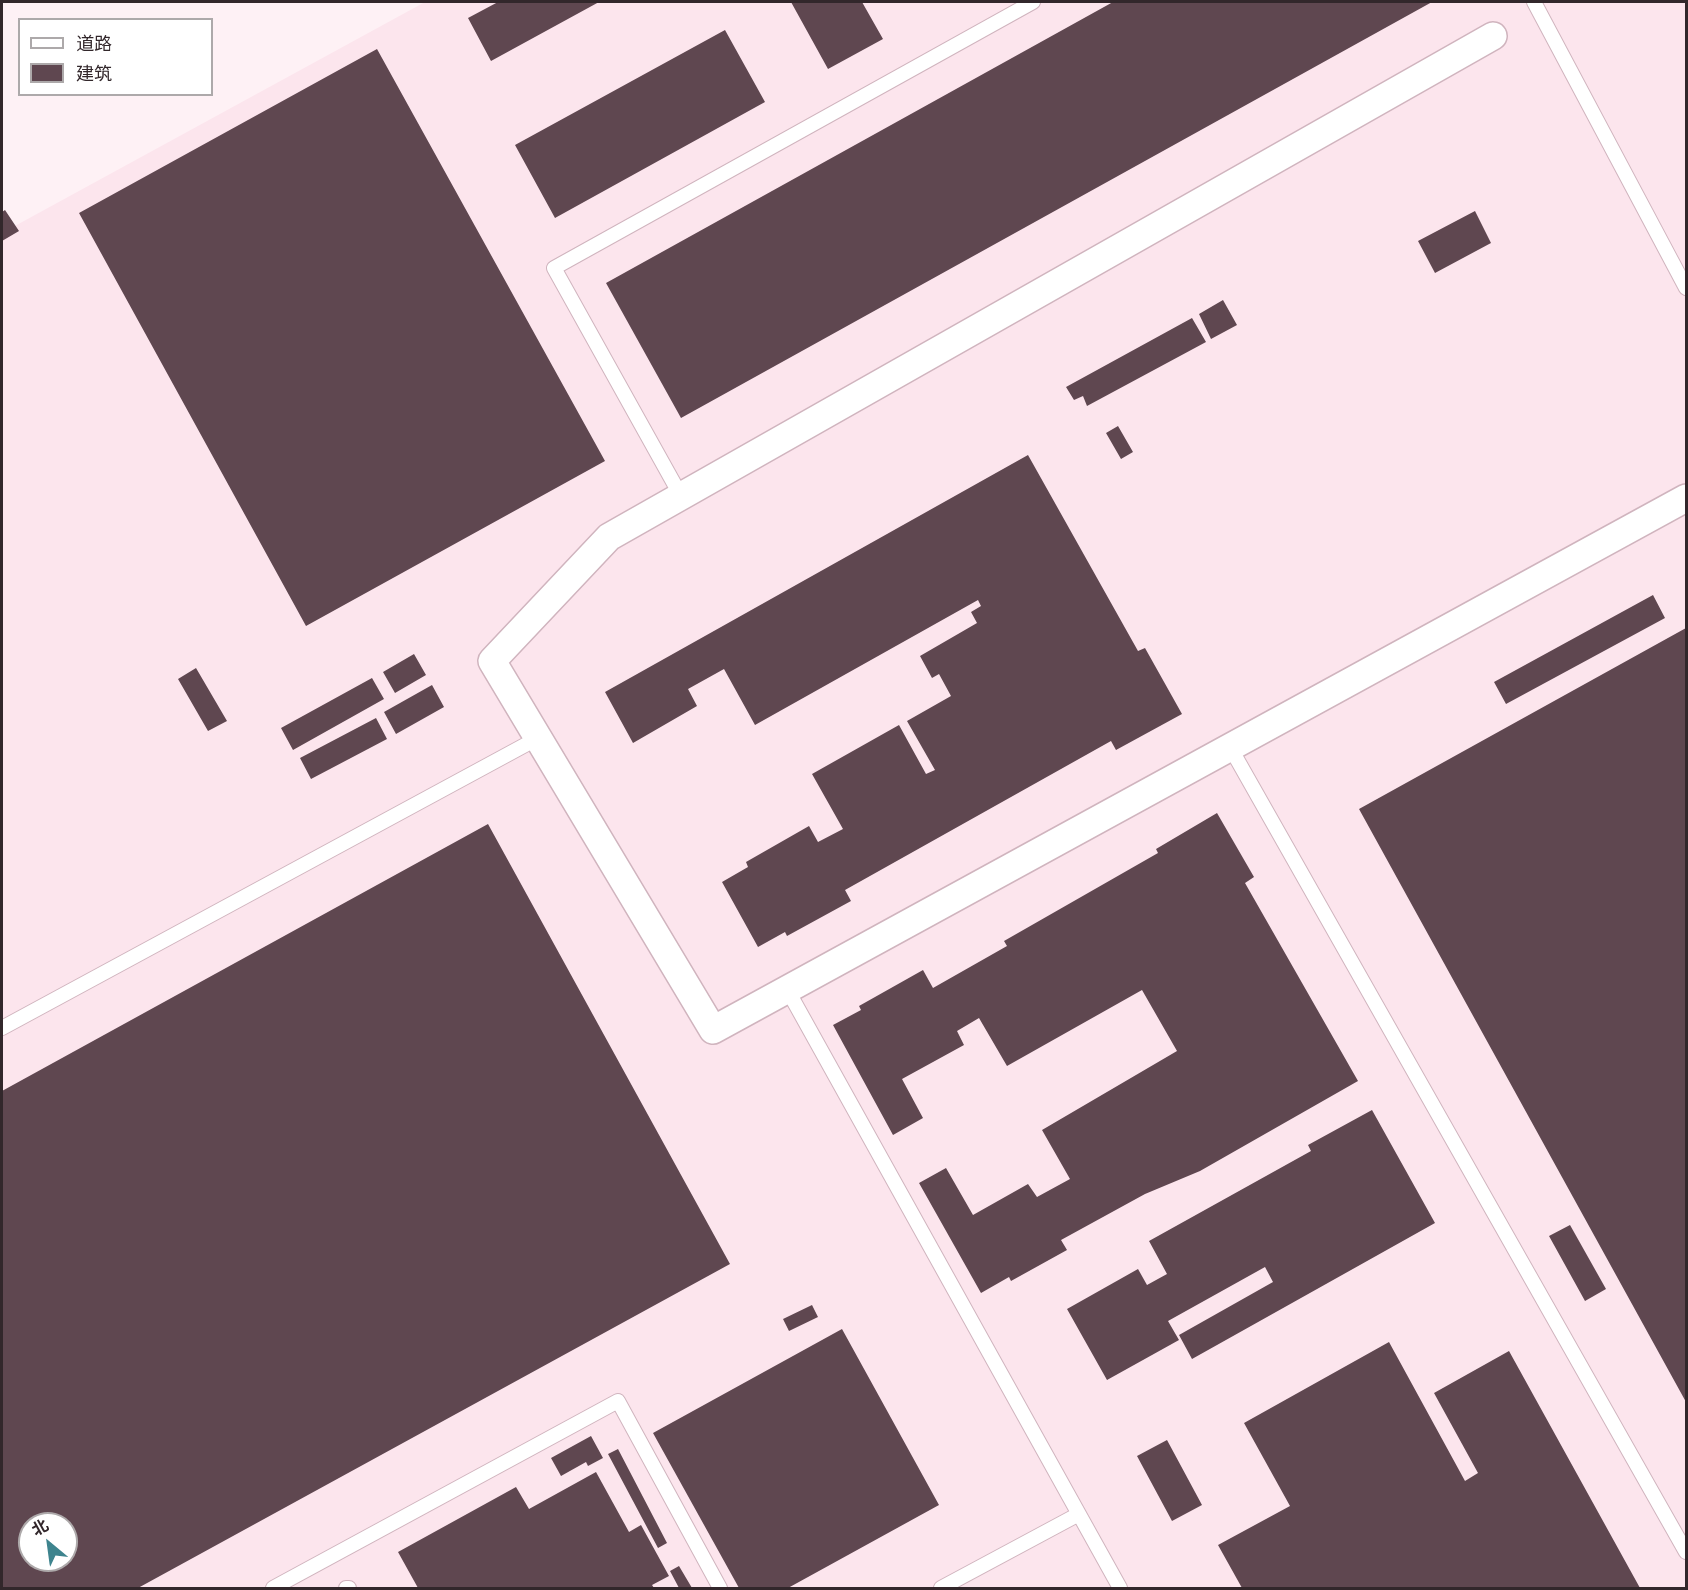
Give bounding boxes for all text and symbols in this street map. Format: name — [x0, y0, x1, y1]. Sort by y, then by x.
legend — [18, 18, 213, 96]
text: 道路 — [76, 31, 112, 57]
text: 建筑 — [76, 61, 112, 87]
north arrow — [18, 1512, 78, 1572]
text: 北 — [27, 1514, 53, 1542]

